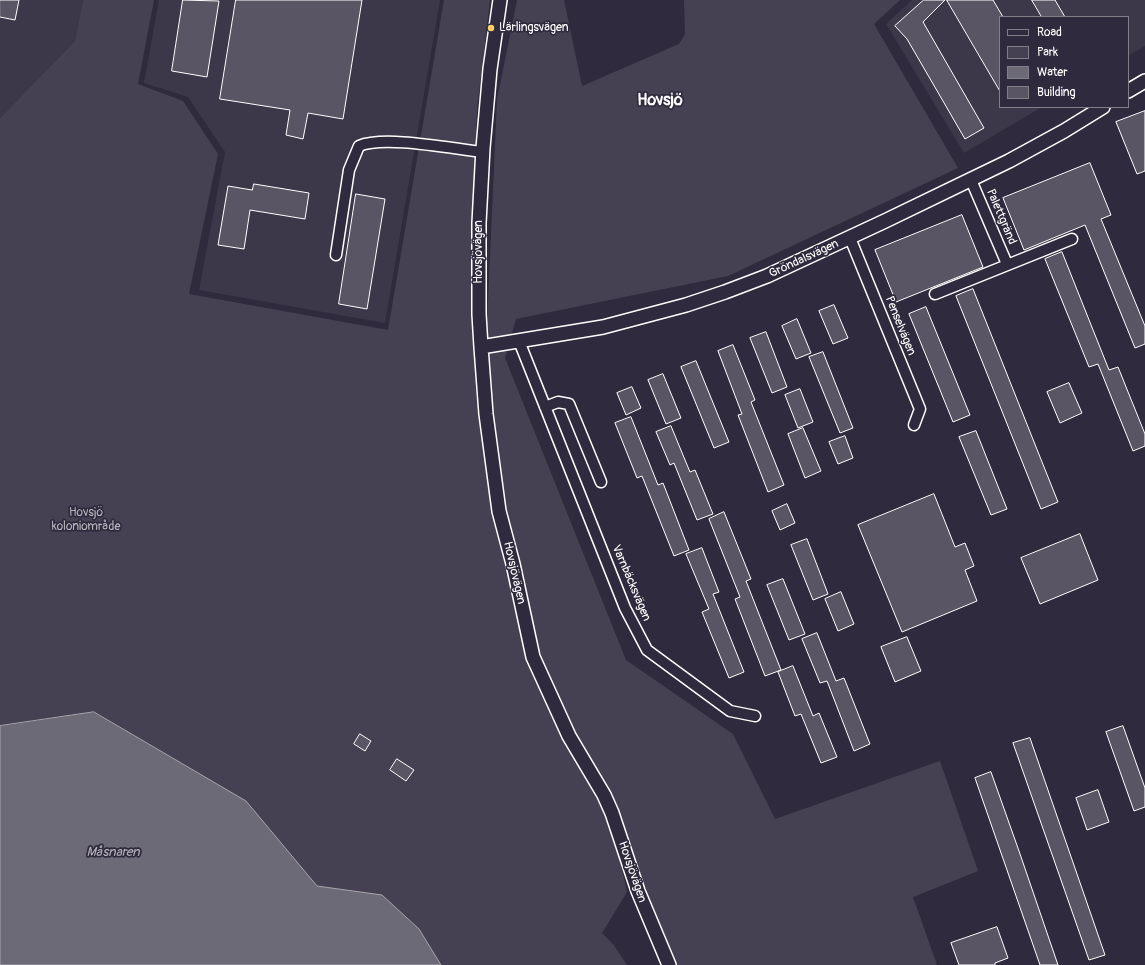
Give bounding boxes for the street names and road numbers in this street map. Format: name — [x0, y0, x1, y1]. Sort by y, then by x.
street label: Palettgränd — [983, 187, 1019, 247]
street label: Hovsjövägen — [472, 220, 486, 284]
street label: Gröndalsvägen — [767, 237, 841, 281]
street label: Penselvägen — [882, 294, 918, 358]
street label: Hovsjövägen — [500, 540, 528, 606]
street label: Varnbäcksvägen — [608, 543, 654, 623]
street label: Hovsjövägen — [615, 840, 649, 904]

